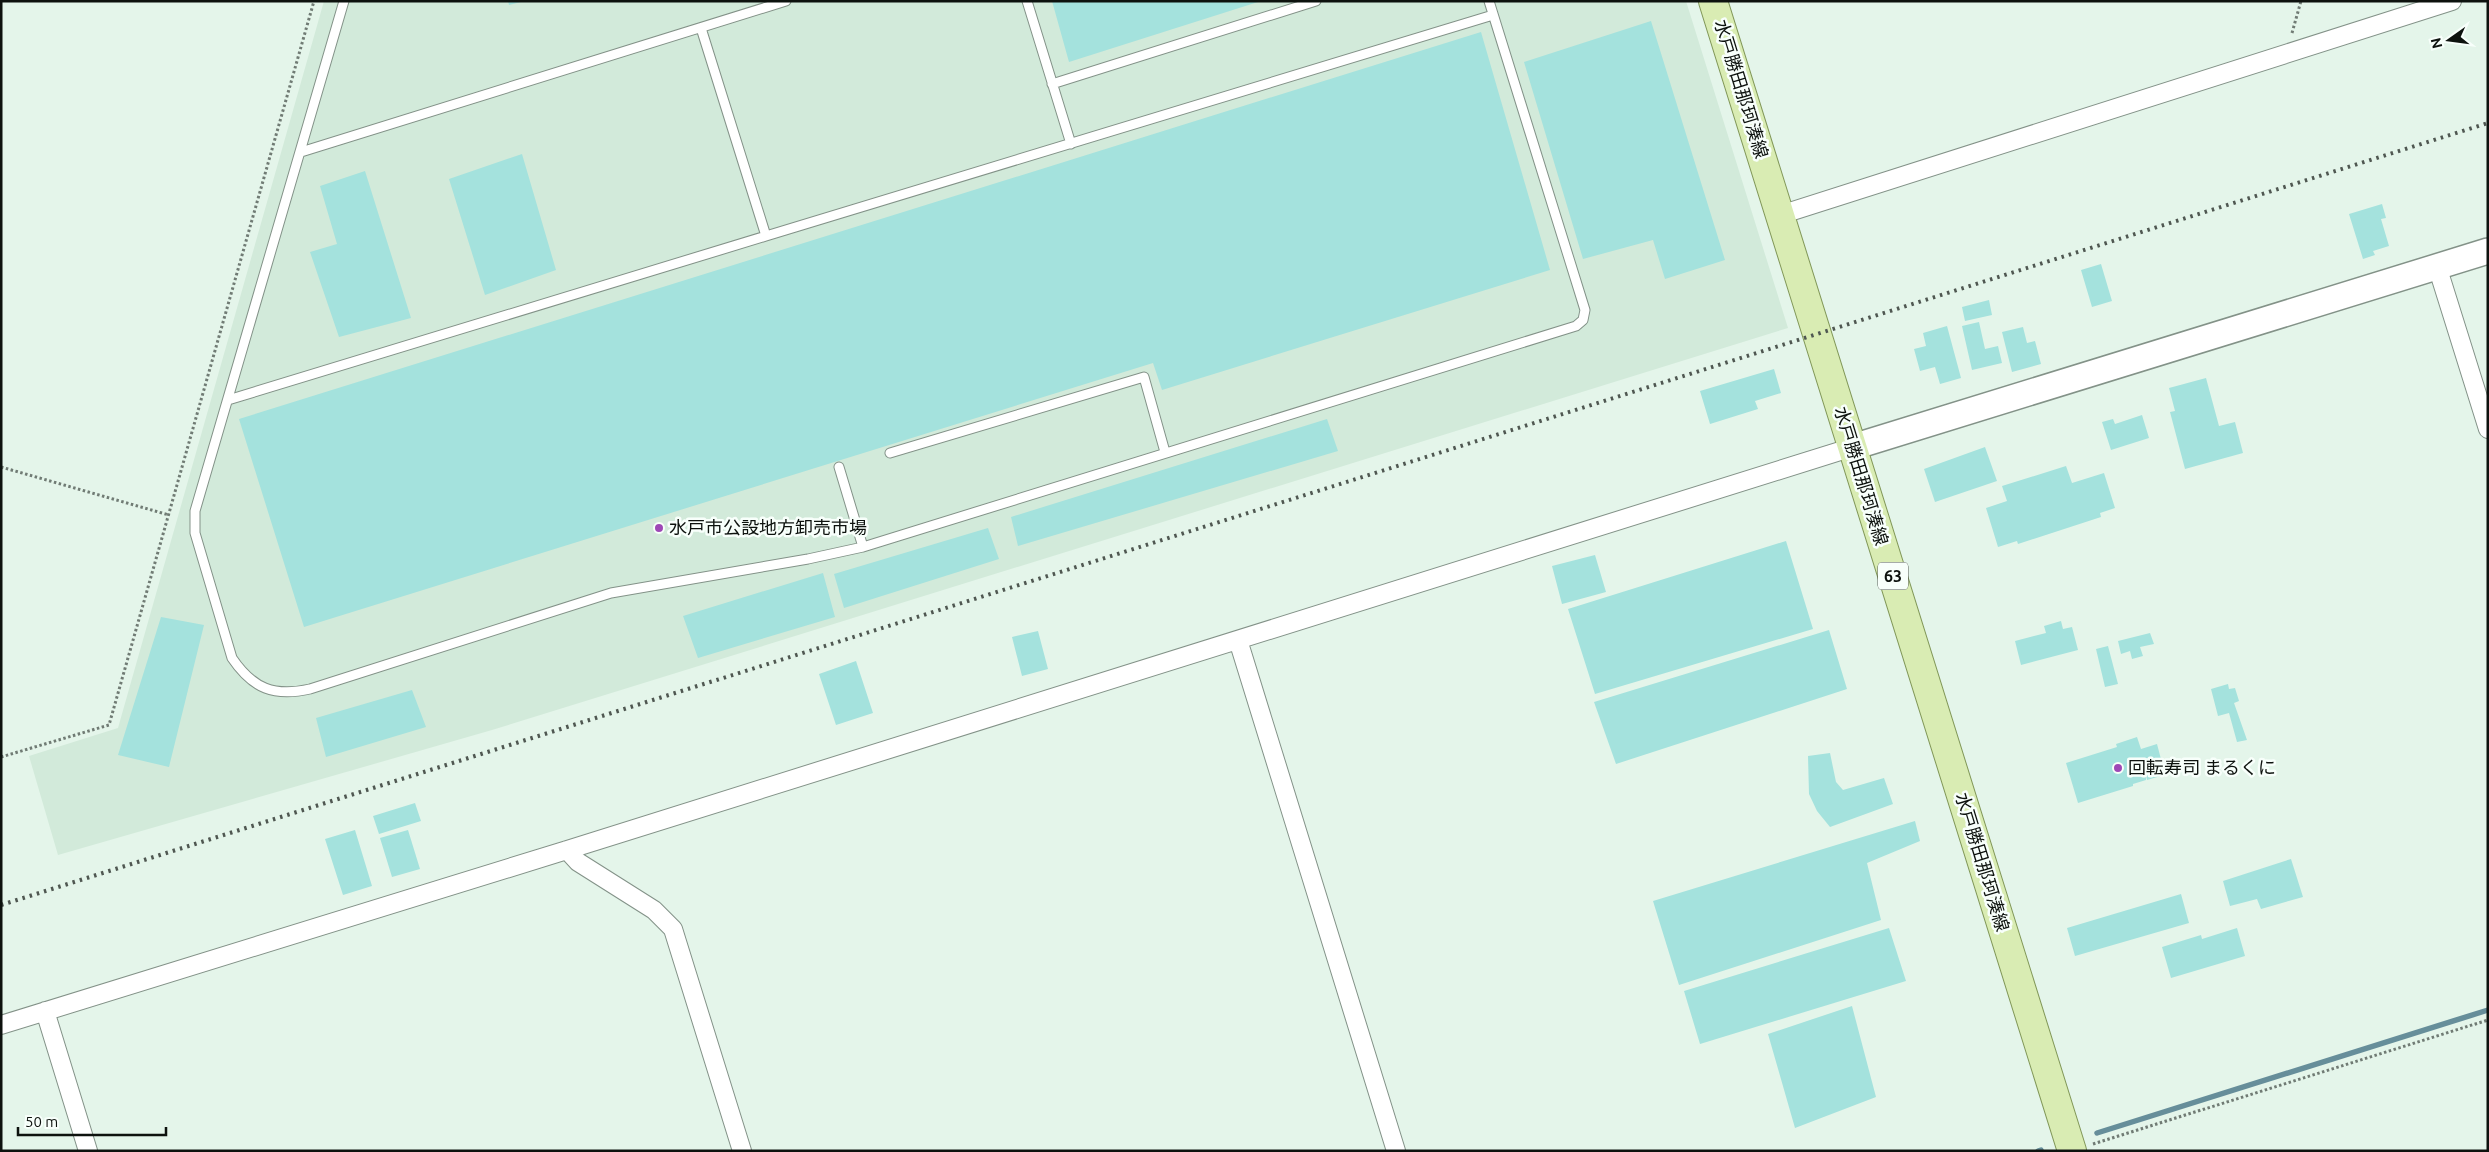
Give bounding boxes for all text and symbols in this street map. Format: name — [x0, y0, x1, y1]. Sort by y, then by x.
north arrow — [2424, 15, 2474, 65]
street label: 水戸勝田那珂湊線 — [1711, 17, 1773, 160]
text: N — [2427, 36, 2445, 50]
street label: 水戸勝田那珂湊線 — [1831, 404, 1893, 547]
place label: 水戸市公設地方卸売市場 — [669, 517, 867, 537]
marker: 水戸市公設地方卸売市場 — [653, 522, 665, 534]
road number: 63 — [1878, 562, 1908, 590]
place label: 回転寿司 まるくに — [2128, 757, 2276, 777]
marker: 回転寿司 まるくに — [2112, 762, 2124, 774]
street label: 水戸勝田那珂湊線 — [1952, 790, 2014, 933]
scale bar — [18, 1104, 165, 1136]
text: 50 m — [25, 1113, 58, 1130]

